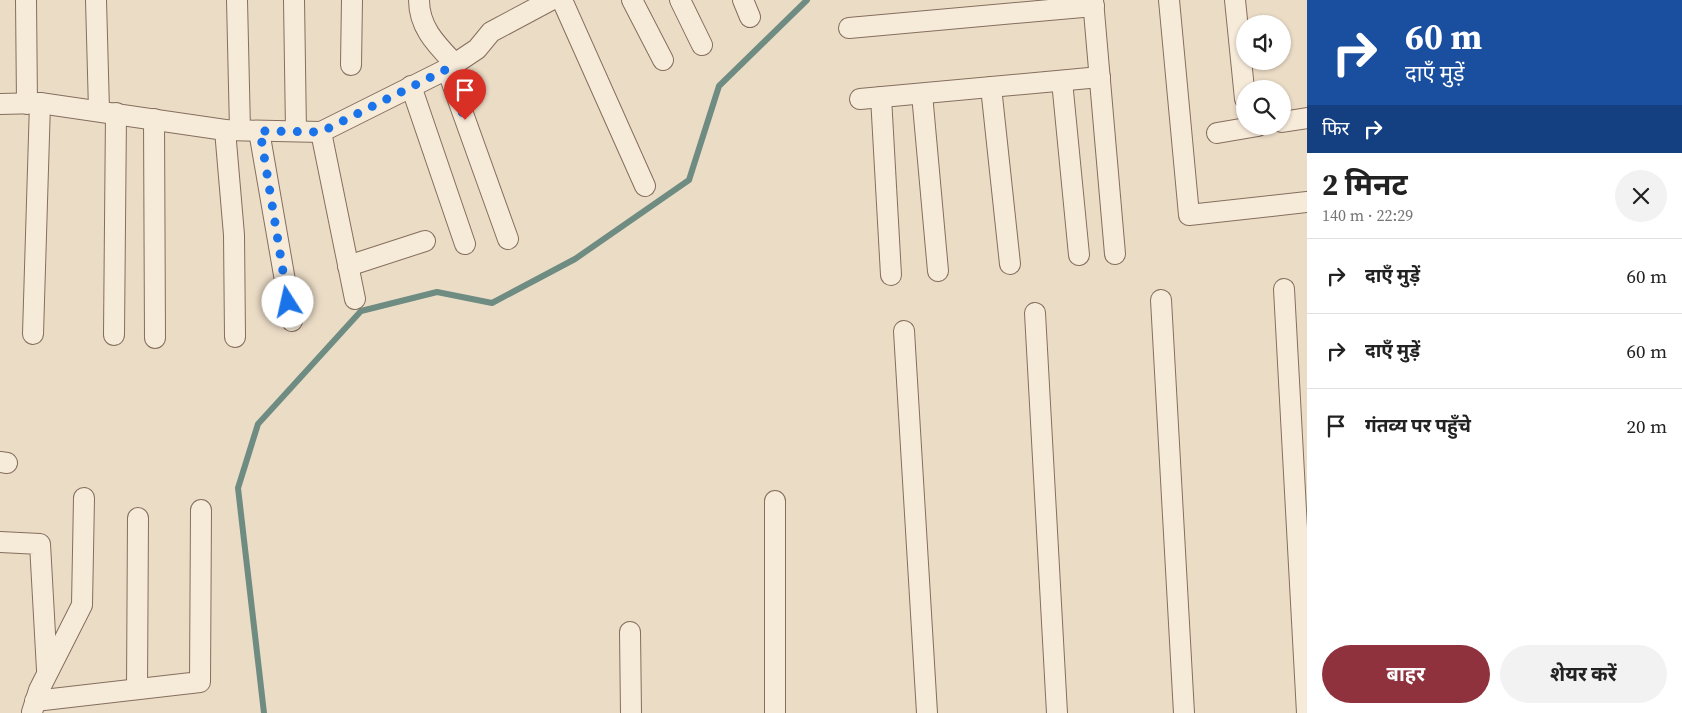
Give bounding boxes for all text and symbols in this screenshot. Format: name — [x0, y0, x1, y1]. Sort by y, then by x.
text: 60 m — [1405, 13, 1482, 61]
map controls — [1236, 15, 1291, 135]
button: sound — [1236, 15, 1291, 70]
icon: right — [1322, 20, 1387, 85]
text: दाएँ मुड़ें — [1405, 58, 1465, 88]
pin — [444, 69, 486, 120]
icon: arrive — [451, 76, 479, 104]
button: search — [1236, 80, 1291, 135]
text: फिर — [1322, 115, 1349, 141]
icon: right — [1359, 115, 1387, 143]
text: 2 मिनट — [1322, 164, 1408, 205]
button: close — [1615, 170, 1667, 222]
text: 140 m · 22:29 — [1322, 204, 1413, 226]
icon: right — [1322, 262, 1350, 290]
text: दाएँ मुड़ें — [1365, 262, 1420, 288]
text: 60 m — [1626, 263, 1667, 289]
position arrow — [261, 275, 313, 327]
icon: right — [1322, 337, 1350, 365]
text: दाएँ मुड़ें — [1365, 337, 1420, 363]
text: 60 m — [1626, 338, 1667, 364]
icon: arrive — [1322, 412, 1350, 440]
text: गंतव्य पर पहुँचे — [1365, 412, 1471, 438]
text: 20 m — [1626, 413, 1667, 439]
button: बाहर — [1322, 645, 1490, 703]
button: शेयर करें — [1500, 645, 1667, 703]

